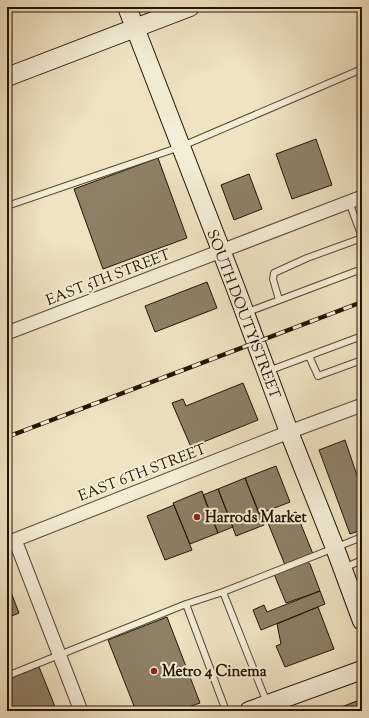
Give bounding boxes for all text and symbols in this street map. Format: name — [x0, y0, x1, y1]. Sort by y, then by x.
street label: SOUTH DOUTY STREET — [201, 227, 285, 403]
street label: EAST 5TH STREET — [43, 245, 174, 312]
street label: EAST 6TH STREET — [75, 439, 210, 508]
place label: Harrods Market — [205, 508, 307, 529]
marker: Harrods Market — [192, 512, 202, 522]
place label: Metro 4 Cinema — [162, 662, 267, 683]
marker: Metro 4 Cinema — [149, 666, 159, 676]

